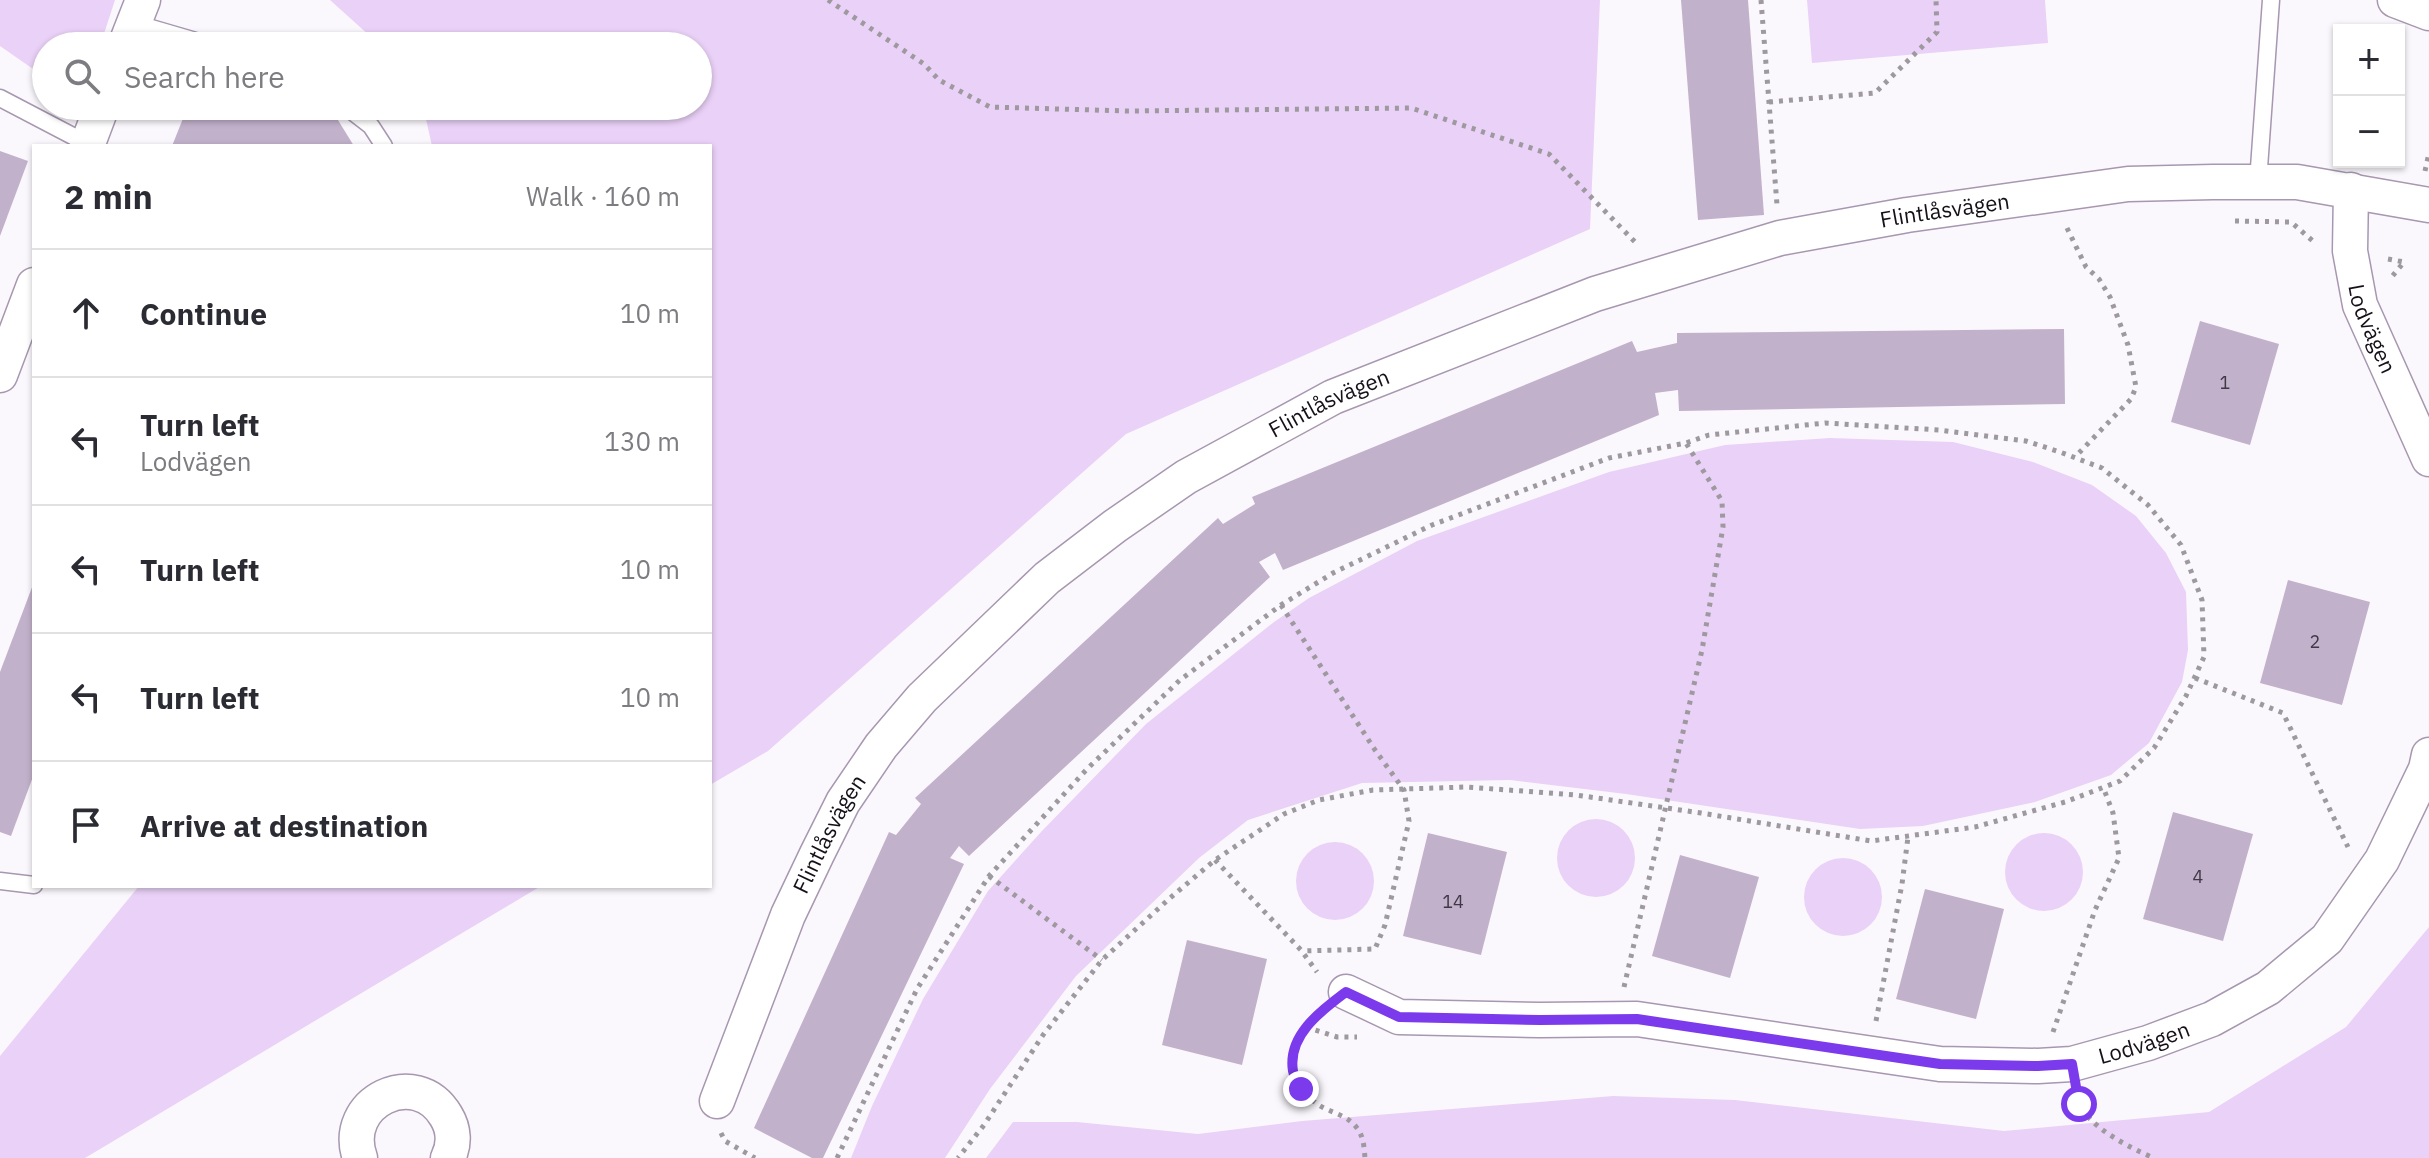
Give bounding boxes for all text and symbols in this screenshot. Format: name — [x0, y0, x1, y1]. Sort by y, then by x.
map controls — [2333, 24, 2405, 168]
button: + — [2333, 24, 2405, 96]
search box — [32, 32, 712, 120]
icon: search — [60, 54, 104, 98]
text: Search here — [124, 57, 285, 96]
button: − — [2333, 96, 2405, 168]
text: 2 min — [64, 174, 153, 218]
text: Walk · 160 m — [526, 179, 680, 213]
street label: Flintlåsvägen — [1877, 186, 2011, 234]
street label: Lodvägen — [2342, 282, 2404, 378]
icon: ahead — [64, 291, 108, 335]
text: Continue — [140, 294, 267, 333]
text: 10 m — [620, 296, 680, 330]
street label: Flintlåsvägen — [1263, 361, 1393, 443]
house number: 1 — [2220, 371, 2230, 394]
text: Turn left — [140, 405, 259, 444]
icon: left — [64, 419, 108, 463]
text: 130 m — [604, 424, 680, 458]
text: Lodvägen — [140, 444, 251, 478]
icon: left — [64, 547, 108, 591]
text: Turn left — [140, 550, 259, 589]
text: 10 m — [620, 552, 680, 586]
house number: 2 — [2310, 630, 2320, 653]
icon: left — [64, 675, 108, 719]
text: Turn left — [140, 678, 259, 717]
text: 10 m — [620, 680, 680, 714]
street label: Flintlåsvägen — [785, 768, 872, 898]
icon: arrive — [64, 803, 108, 847]
text: Arrive at destination — [140, 806, 428, 845]
house number: 4 — [2193, 865, 2204, 888]
house number: 14 — [1442, 890, 1464, 913]
street label: Lodvägen — [2095, 1014, 2193, 1070]
route end — [1283, 1071, 1319, 1107]
route start — [2061, 1086, 2097, 1122]

